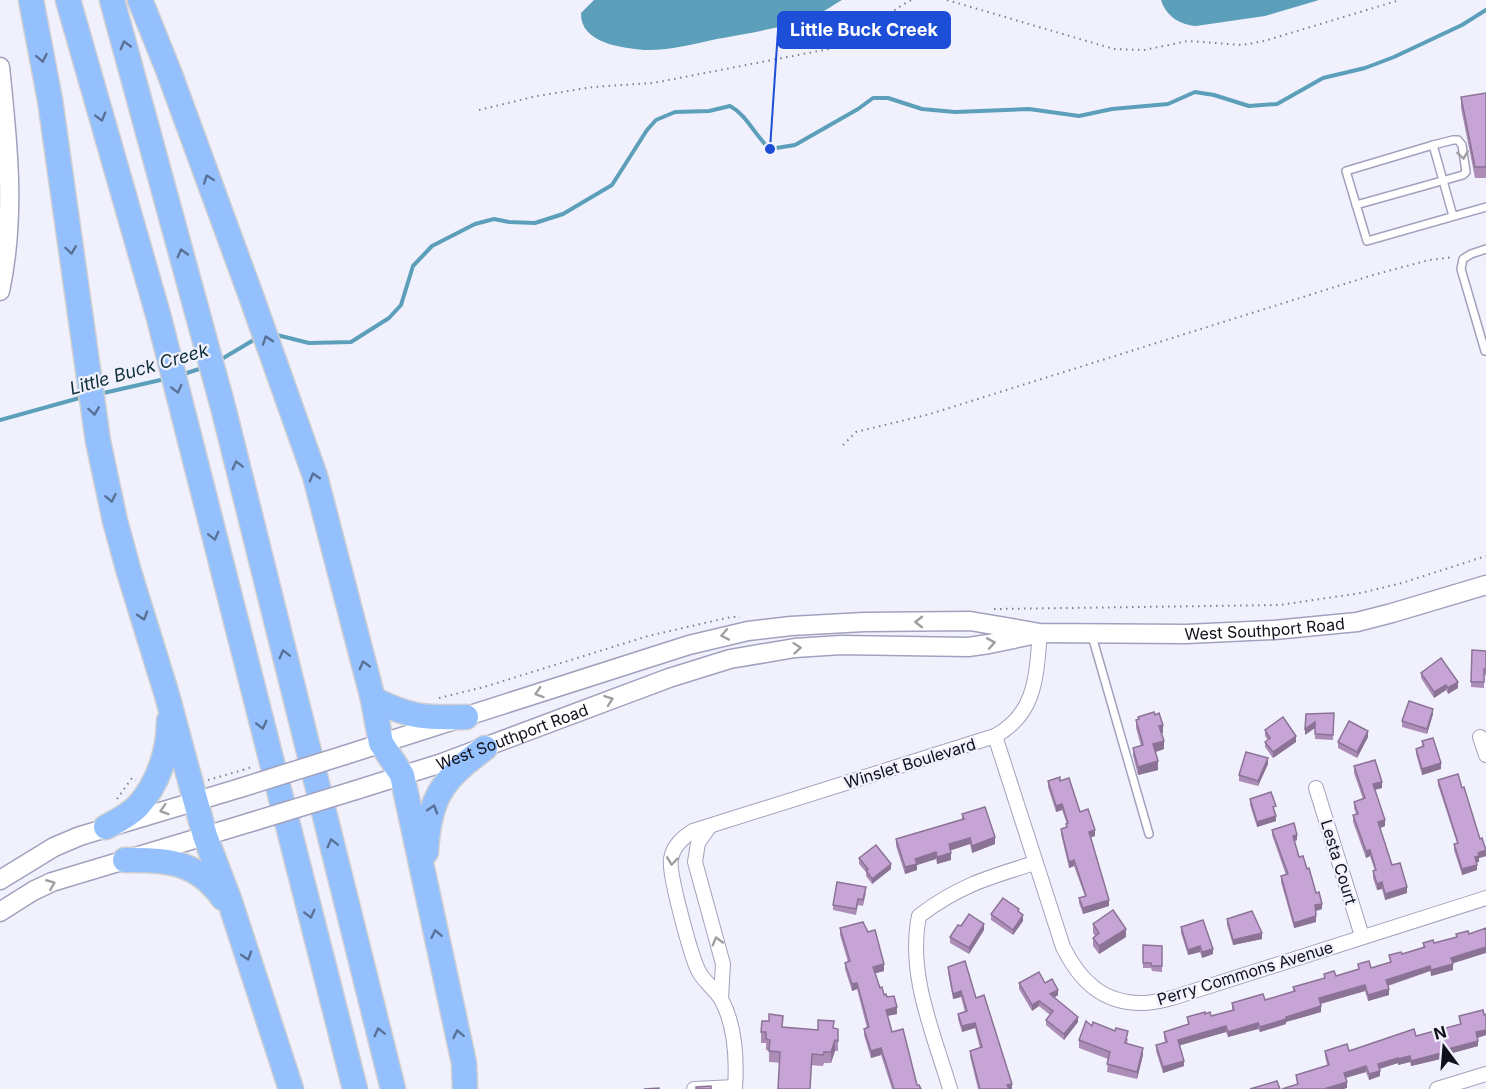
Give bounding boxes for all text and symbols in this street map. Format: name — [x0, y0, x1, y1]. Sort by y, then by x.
callout: Little Buck Creek — [778, 12, 950, 48]
text: Little Buck Creek — [790, 19, 939, 40]
one-way arrow — [119, 40, 132, 50]
one-way arrow — [35, 52, 48, 62]
one-way arrow — [94, 112, 107, 122]
one-way arrow — [1457, 151, 1469, 160]
one-way arrow — [203, 174, 216, 185]
one-way arrow — [64, 246, 76, 255]
one-way arrow — [177, 248, 189, 259]
one-way arrow — [261, 335, 274, 346]
water label: Little Buck Creek — [67, 339, 212, 399]
one-way arrow — [169, 383, 182, 393]
one-way arrow — [87, 407, 99, 416]
one-way arrow — [232, 460, 245, 470]
one-way arrow — [309, 472, 322, 483]
one-way arrow — [103, 493, 116, 503]
one-way arrow — [207, 530, 219, 541]
one-way arrow — [135, 610, 148, 621]
street label: West Southport Road — [1184, 613, 1346, 644]
one-way arrow — [915, 616, 924, 628]
one-way arrow — [720, 628, 730, 641]
one-way arrow — [987, 638, 996, 650]
one-way arrow — [792, 642, 801, 655]
one-way arrow — [279, 649, 292, 659]
one-way arrow — [359, 660, 372, 670]
one-way arrow — [534, 686, 545, 699]
one-way arrow — [603, 695, 614, 707]
street label: West Southport Road — [433, 699, 591, 774]
one-way arrow — [255, 719, 267, 730]
street label: Winslet Boulevard — [842, 734, 978, 792]
one-way arrow — [159, 803, 170, 815]
one-way arrow — [425, 804, 438, 815]
street label: Lesta Court — [1317, 817, 1361, 907]
one-way arrow — [326, 838, 339, 848]
one-way arrow — [666, 856, 679, 866]
one-way arrow — [44, 879, 55, 891]
one-way arrow — [303, 909, 316, 919]
one-way arrow — [430, 929, 443, 939]
one-way arrow — [712, 936, 724, 947]
street label: Perry Commons Avenue — [1155, 937, 1335, 1009]
one-way arrow — [239, 950, 252, 961]
north arrow — [1414, 1017, 1474, 1077]
text: N — [1431, 1021, 1448, 1044]
one-way arrow — [374, 1027, 386, 1038]
one-way arrow — [452, 1029, 465, 1039]

